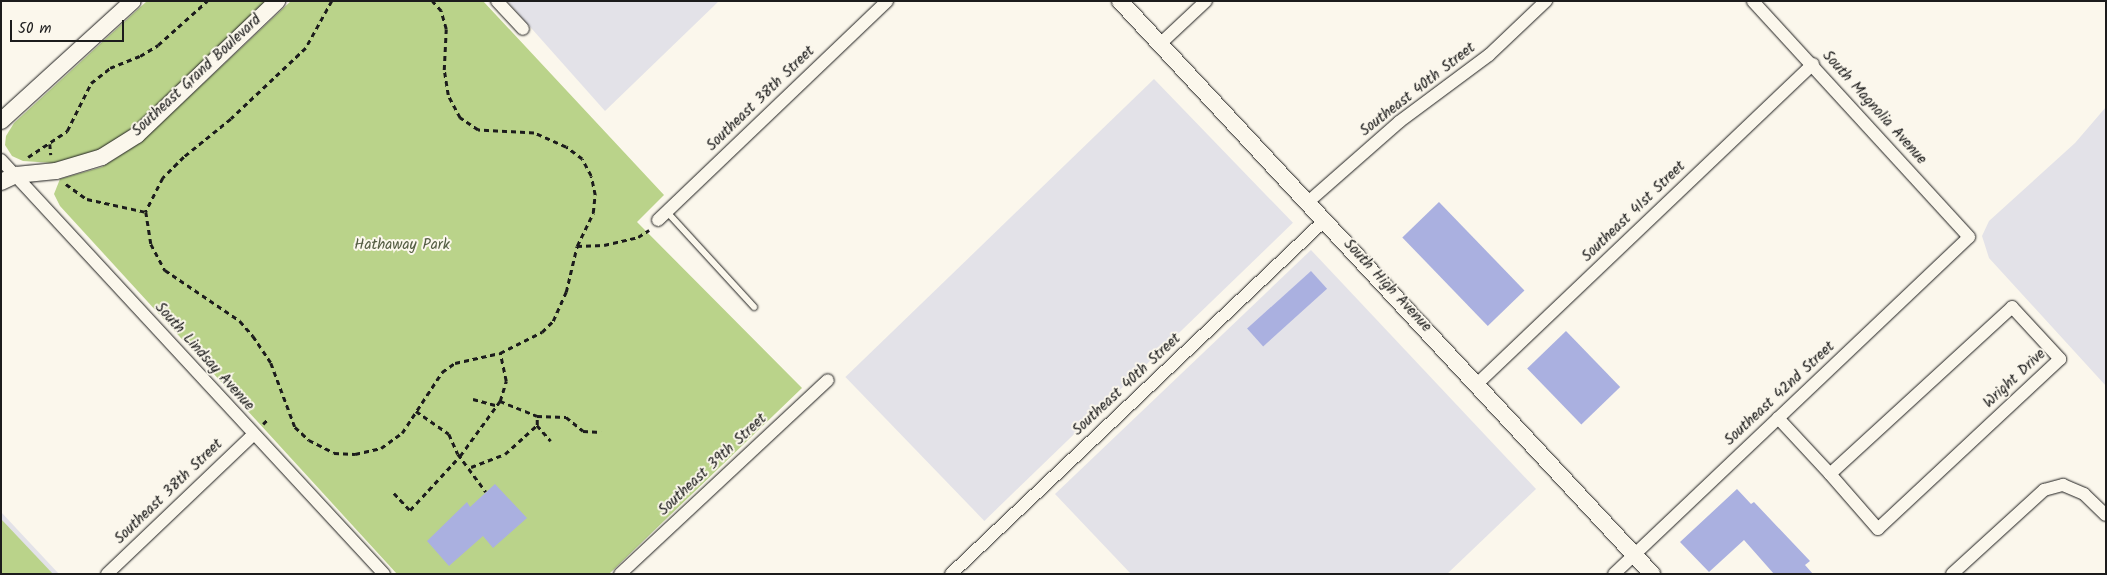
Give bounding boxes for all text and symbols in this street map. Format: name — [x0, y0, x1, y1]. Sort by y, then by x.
scale bar — [12, 10, 126, 42]
street label: Southeast Grand Boulevard — [129, 11, 265, 141]
text: 50 m — [18, 17, 52, 41]
street label: Southeast 40th Street — [1357, 39, 1479, 141]
street label: Southeast 38th Street — [703, 43, 819, 155]
street label: South Magnolia Avenue — [1818, 47, 1930, 169]
street label: Southeast 41st Street — [1578, 158, 1690, 266]
street label: South High Avenue — [1339, 236, 1435, 336]
park label: Hathaway Park — [354, 237, 450, 255]
street label: South Lindsay Avenue — [151, 299, 257, 415]
street label: Southeast 40th Street — [1069, 330, 1185, 440]
street label: Southeast 42nd Street — [1721, 338, 1839, 450]
street label: Wright Drive — [1980, 346, 2050, 412]
street label: Southeast 39th Street — [655, 410, 771, 520]
street label: Southeast 38th Street — [111, 436, 227, 548]

